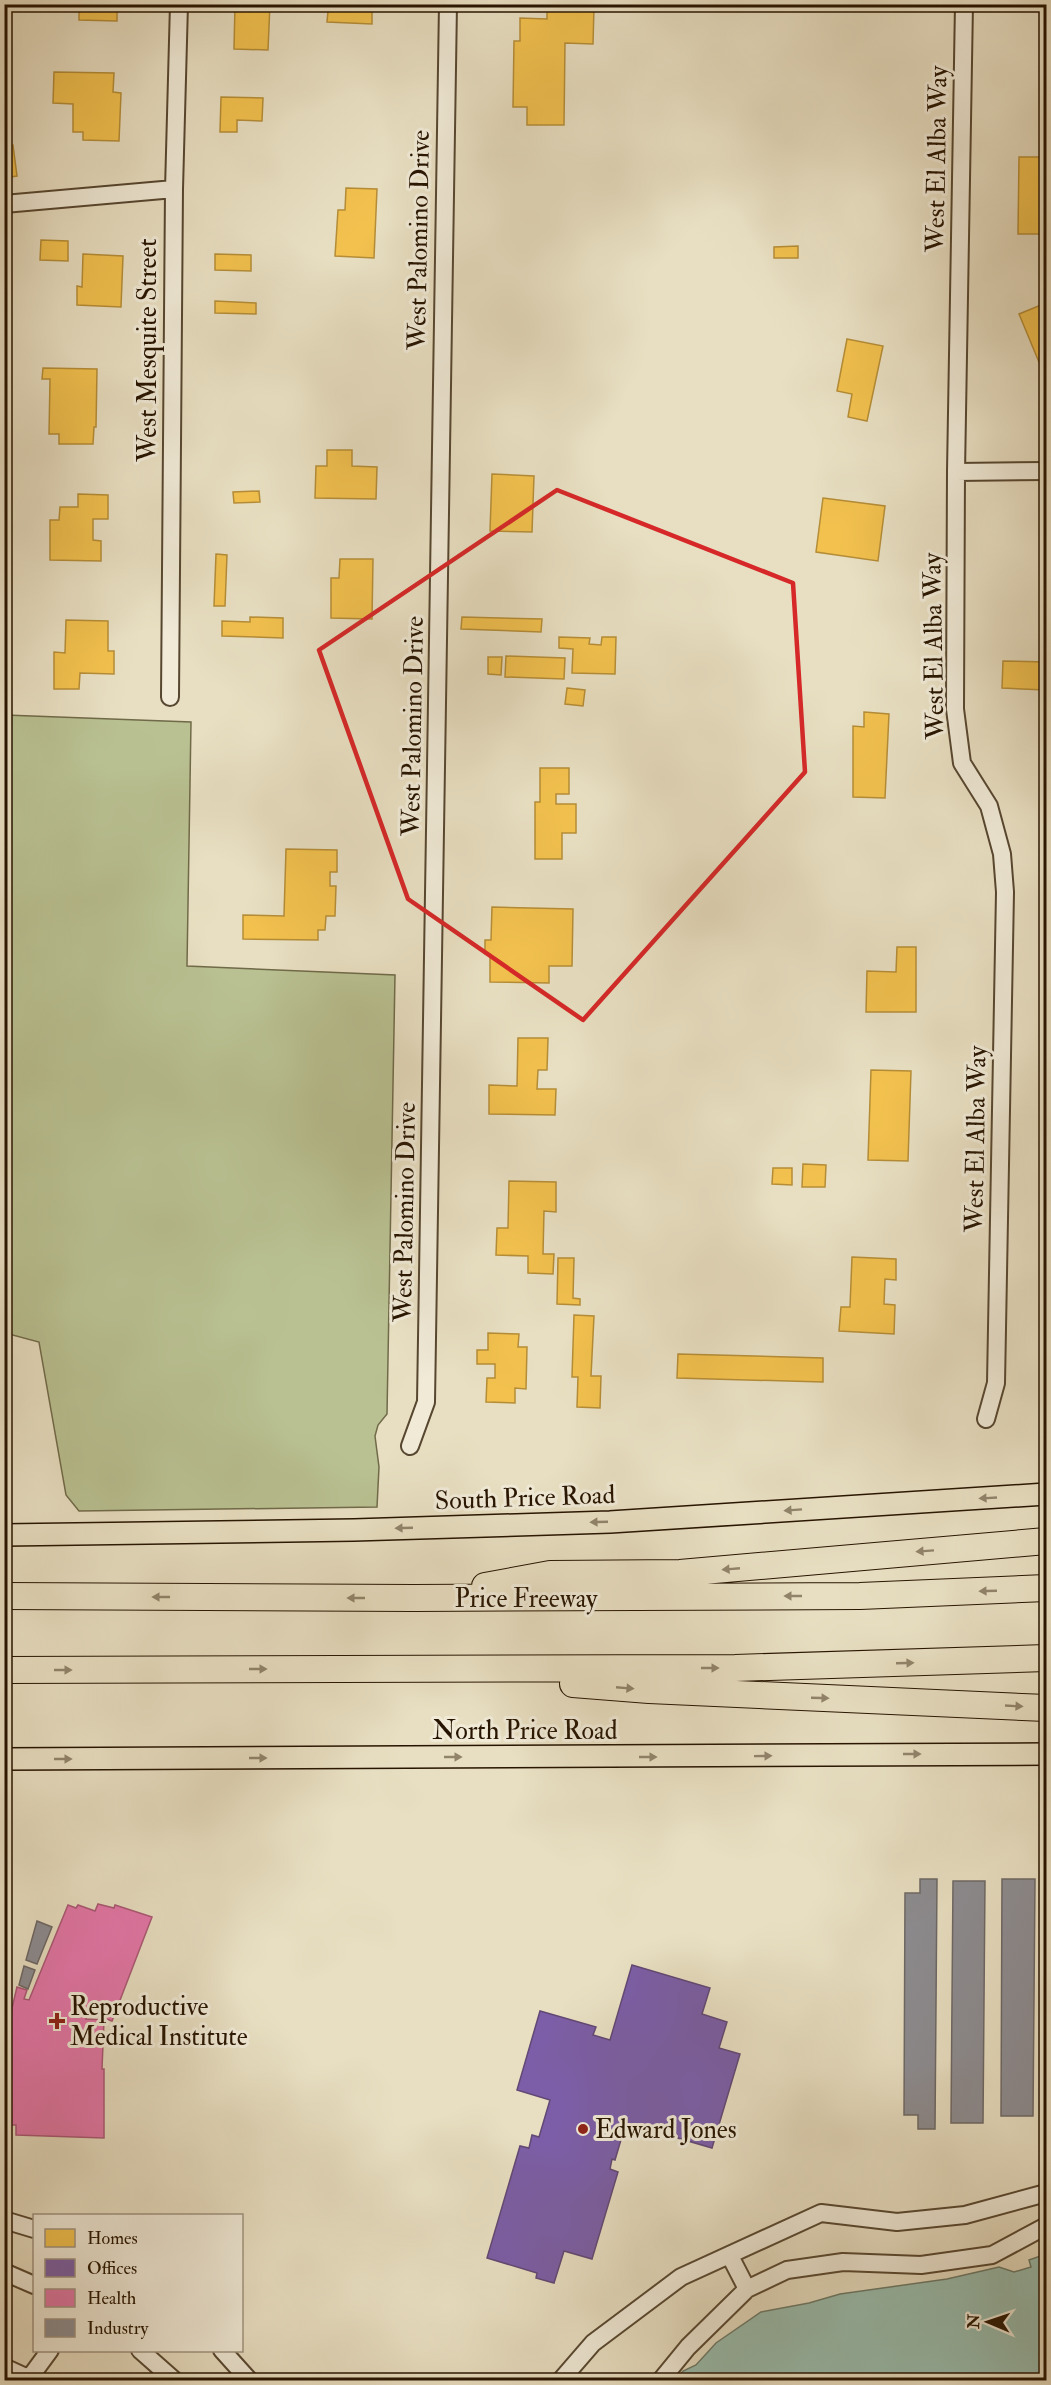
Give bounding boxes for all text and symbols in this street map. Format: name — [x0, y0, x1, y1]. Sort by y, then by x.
street label: West El Alba Way — [919, 65, 955, 254]
street label: West Palomino Drive — [401, 130, 437, 351]
street label: West Mesquite Street — [132, 238, 164, 463]
street label: West El Alba Way — [916, 552, 952, 741]
street label: West Palomino Drive — [395, 616, 431, 837]
street label: West El Alba Way — [958, 1045, 994, 1234]
street label: West Palomino Drive — [387, 1102, 423, 1323]
street label: South Price Road — [434, 1479, 616, 1517]
one-way arrow — [979, 1493, 998, 1502]
one-way arrow — [784, 1505, 803, 1514]
one-way arrow — [589, 1518, 608, 1527]
one-way arrow — [394, 1524, 413, 1533]
one-way arrow — [916, 1546, 935, 1555]
one-way arrow — [722, 1564, 741, 1573]
street label: Price Freeway — [454, 1583, 598, 1615]
one-way arrow — [979, 1586, 998, 1596]
one-way arrow — [784, 1591, 803, 1601]
one-way arrow — [151, 1592, 170, 1602]
one-way arrow — [346, 1593, 365, 1603]
one-way arrow — [895, 1658, 914, 1668]
one-way arrow — [700, 1663, 719, 1673]
one-way arrow — [248, 1664, 267, 1674]
one-way arrow — [53, 1665, 72, 1675]
one-way arrow — [615, 1683, 634, 1693]
one-way arrow — [810, 1693, 829, 1702]
one-way arrow — [1005, 1701, 1024, 1710]
street label: North Price Road — [432, 1715, 618, 1747]
one-way arrow — [903, 1749, 922, 1759]
one-way arrow — [753, 1751, 772, 1761]
one-way arrow — [443, 1752, 462, 1762]
one-way arrow — [638, 1752, 657, 1762]
one-way arrow — [248, 1753, 267, 1763]
one-way arrow — [53, 1754, 72, 1764]
place label: Reproductive Medical Institute — [70, 1991, 248, 2053]
marker: Reproductive Medical Institute — [48, 2012, 66, 2030]
place label: Edward Jones — [595, 2114, 737, 2146]
marker: Edward Jones — [576, 2122, 590, 2136]
legend — [33, 2214, 243, 2352]
text: Homes — [87, 2227, 138, 2250]
text: Offices — [87, 2257, 137, 2280]
text: Health — [87, 2287, 137, 2310]
north arrow — [958, 2292, 1018, 2352]
text: N — [964, 2313, 984, 2330]
text: Industry — [87, 2317, 149, 2340]

